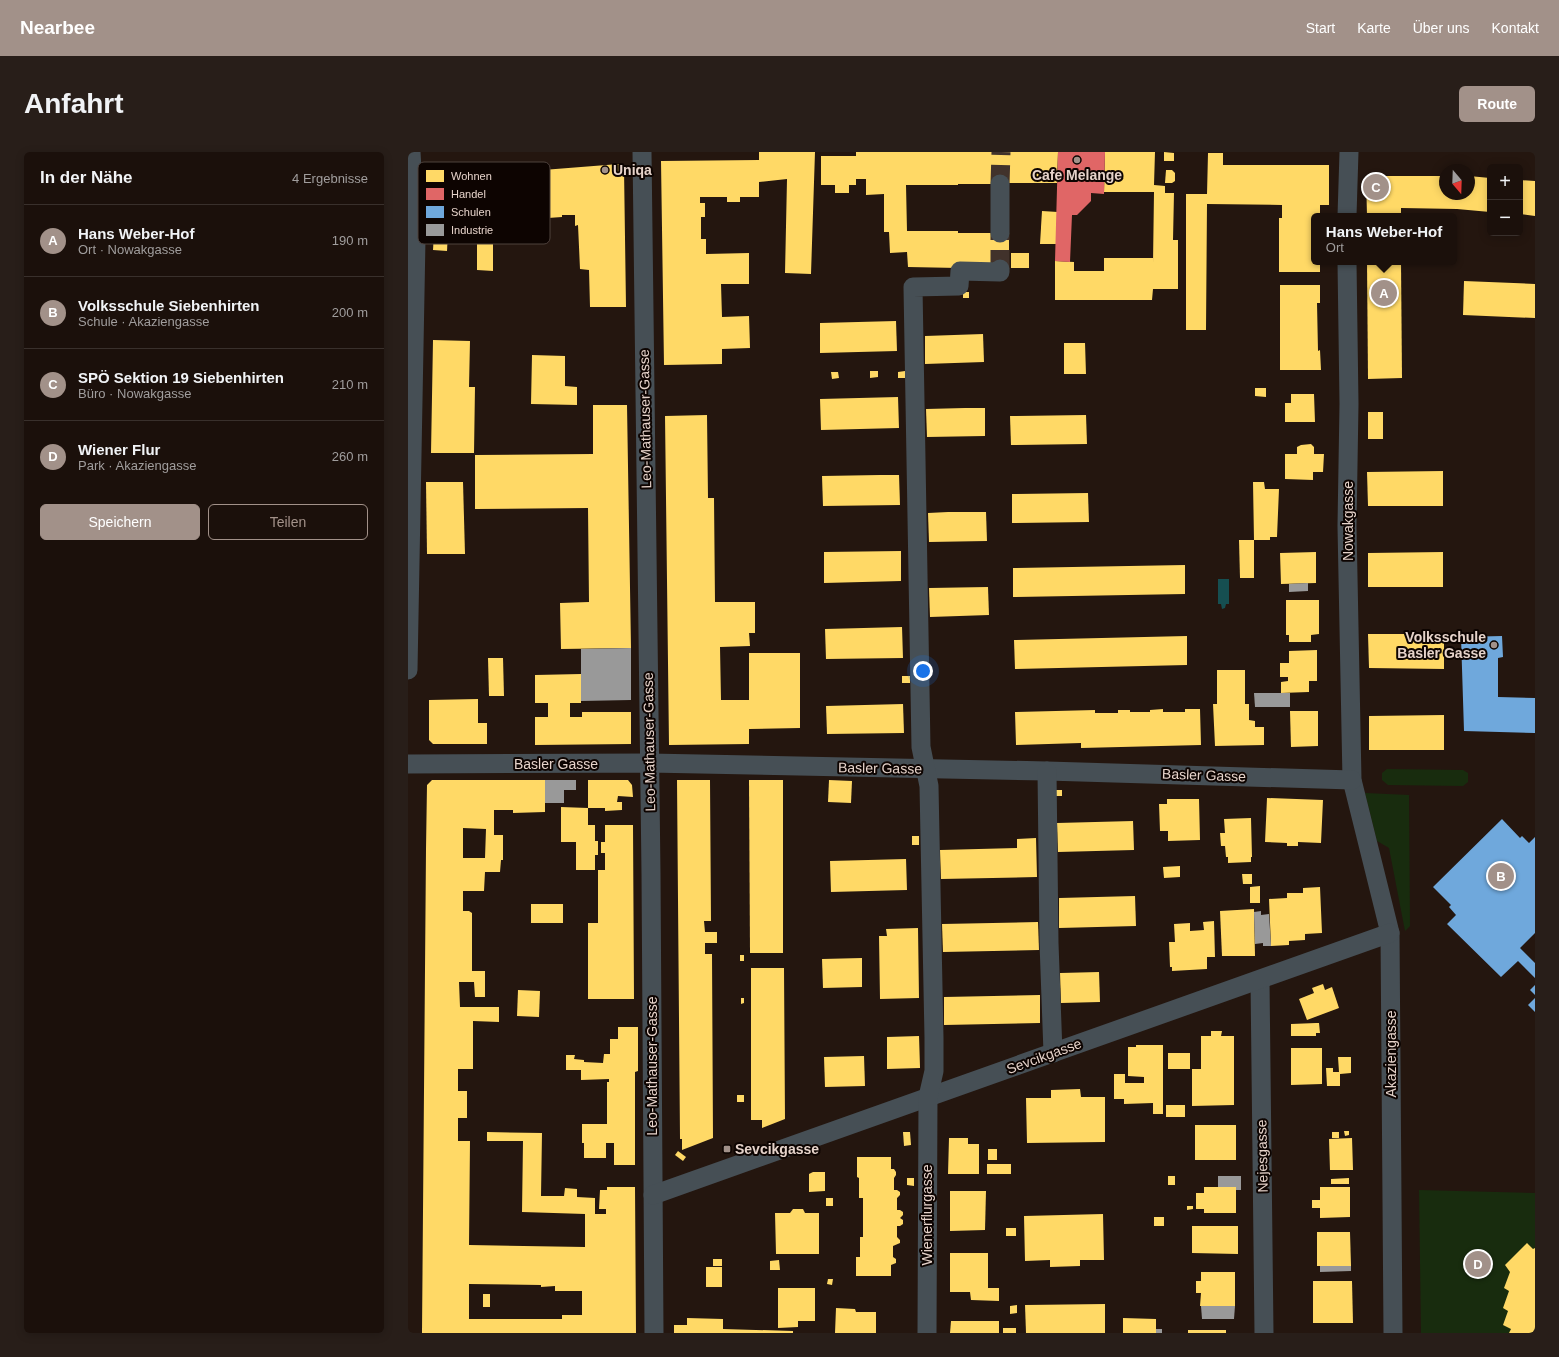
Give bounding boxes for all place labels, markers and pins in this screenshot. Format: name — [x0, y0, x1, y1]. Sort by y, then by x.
marker: Cafe Melange — [1072, 155, 1082, 165]
place label: Uniqa — [613, 162, 652, 178]
marker: Uniqa — [600, 165, 610, 175]
place label: Cafe Melange — [1032, 167, 1122, 183]
pin: C — [1363, 172, 1389, 202]
pin: A — [1371, 278, 1397, 308]
place label: Volksschule Basler Gasse — [1397, 629, 1486, 661]
marker: Volksschule Basler Gasse — [1489, 640, 1499, 650]
pin: B — [1488, 861, 1514, 891]
place label: Sevcikgasse — [735, 1141, 819, 1157]
marker: Sevcikgasse — [722, 1144, 732, 1154]
pin: D — [1465, 1249, 1491, 1279]

